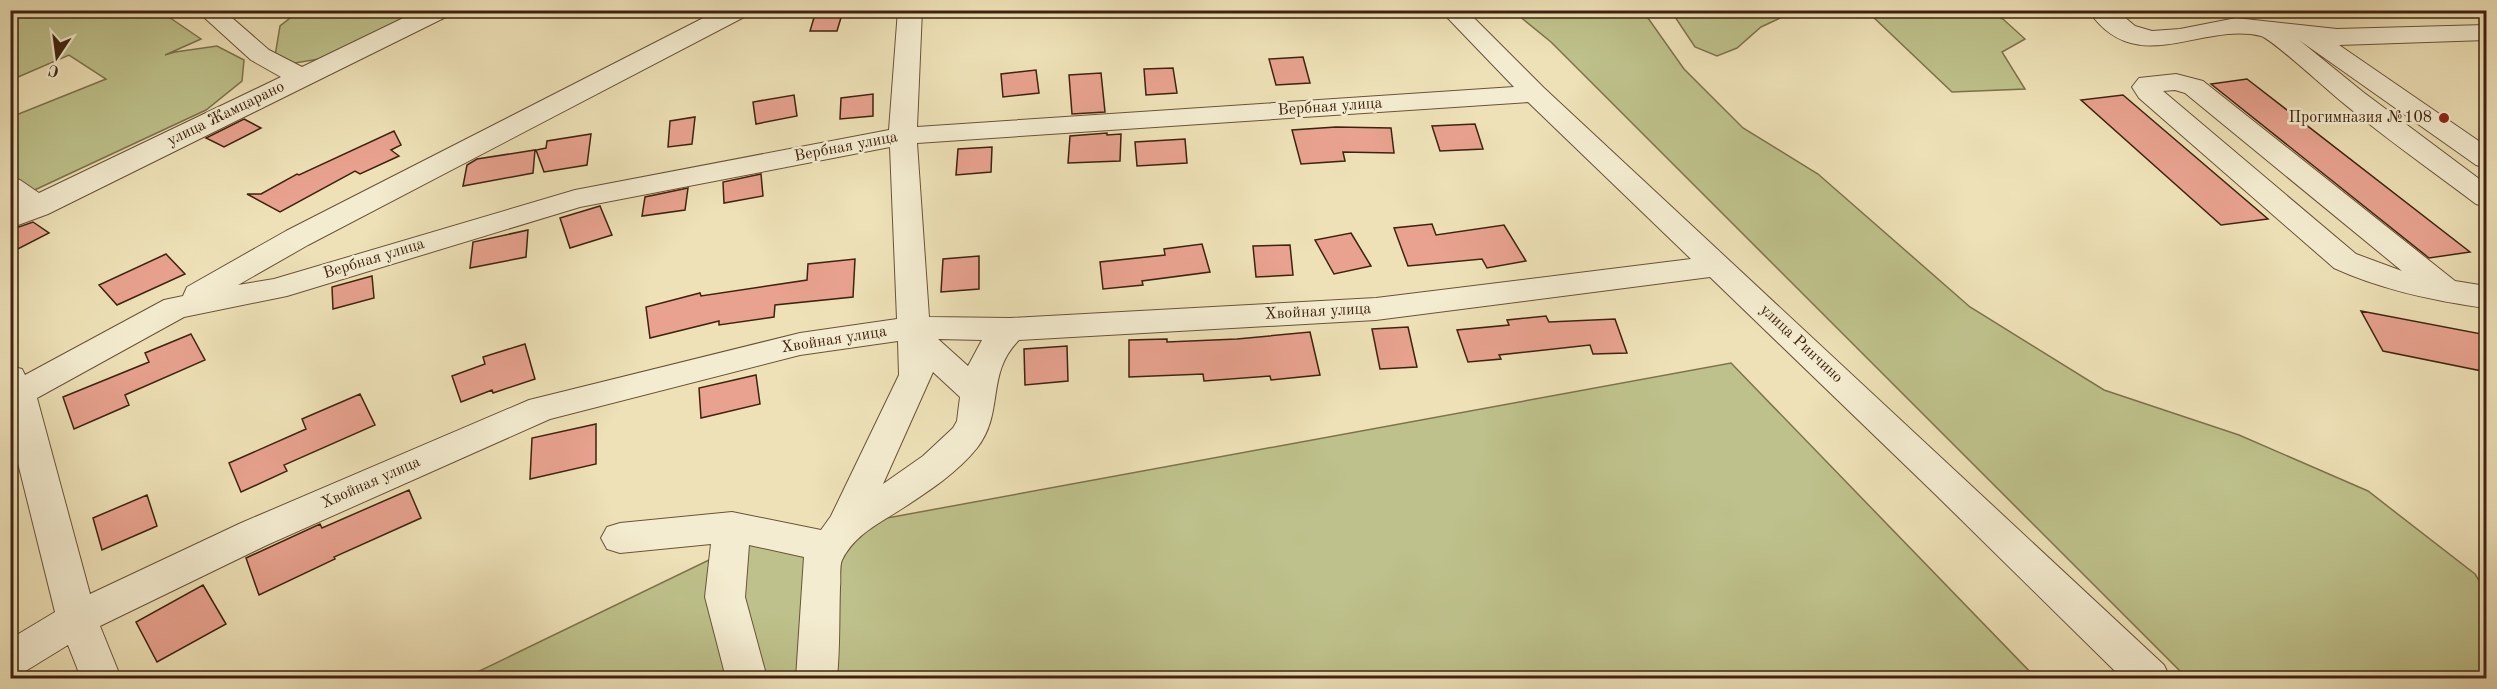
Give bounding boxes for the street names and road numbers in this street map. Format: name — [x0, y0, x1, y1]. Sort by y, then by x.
street label: улица Жамцарано — [165, 79, 287, 149]
street label: Вербная улица — [1277, 95, 1383, 119]
street label: Вербная улица — [793, 129, 899, 165]
street label: Вербная улица — [321, 236, 427, 282]
street label: Хвойная улица — [1264, 301, 1372, 323]
street label: улица Ринчино — [1756, 302, 1846, 386]
street label: Хвойная улица — [780, 324, 888, 356]
street label: Хвойная улица — [319, 454, 423, 512]

